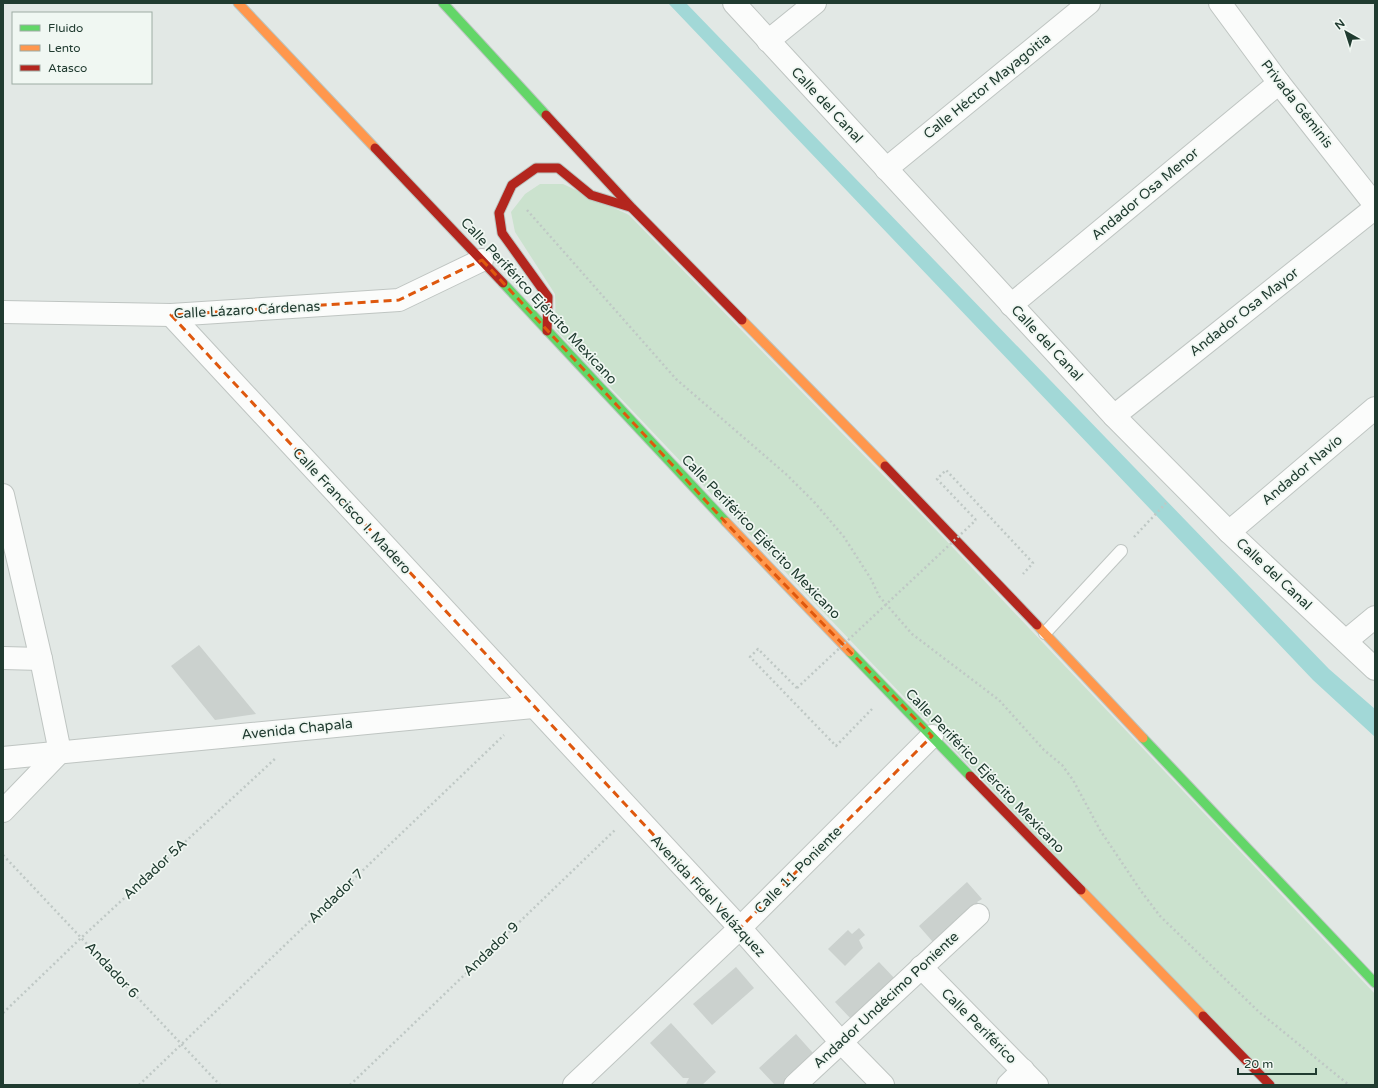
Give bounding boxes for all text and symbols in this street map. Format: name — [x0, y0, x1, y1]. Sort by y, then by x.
legend — [12, 12, 152, 84]
north arrow — [1326, 12, 1366, 52]
text: N — [1332, 17, 1348, 32]
text: Fluido — [48, 21, 83, 35]
street label: Calle Héctor Mayagoitia — [920, 29, 1054, 143]
text: Lento — [48, 41, 81, 55]
street label: Privada Géminis — [1257, 56, 1337, 152]
text: Atasco — [48, 61, 87, 75]
street label: Calle del Canal — [788, 64, 866, 146]
street label: Andador Osa Menor — [1088, 144, 1203, 244]
street label: Calle Periférico Ejército Mexicano — [457, 214, 621, 388]
street label: Andador Osa Mayor — [1186, 264, 1303, 360]
street label: Calle Lázaro Cárdenas — [173, 298, 321, 322]
street label: Calle del Canal — [1008, 302, 1086, 384]
street label: Andador Navío — [1258, 431, 1346, 509]
street label: Calle Francisco I. Madero — [289, 444, 415, 578]
street label: Calle Periférico Ejército Mexicano — [678, 451, 844, 623]
street label: Calle del Canal — [1233, 535, 1315, 613]
street label: Calle Periférico Ejército Mexicano — [902, 685, 1068, 857]
street label: Avenida Chapala — [241, 715, 353, 743]
street label: Calle 11 Poniente — [751, 823, 845, 917]
street label: Avenida Fidel Velázquez — [647, 831, 769, 961]
street label: Andador 5A — [120, 835, 190, 903]
street label: Andador 7 — [305, 865, 367, 927]
street label: Andador 9 — [460, 918, 522, 980]
street label: Andador Undécimo Poniente — [810, 928, 962, 1072]
street label: Andador 6 — [82, 938, 142, 1002]
street label: Calle Periférico — [938, 985, 1020, 1067]
scale bar — [1238, 1050, 1316, 1076]
text: 20 m — [1244, 1057, 1273, 1071]

